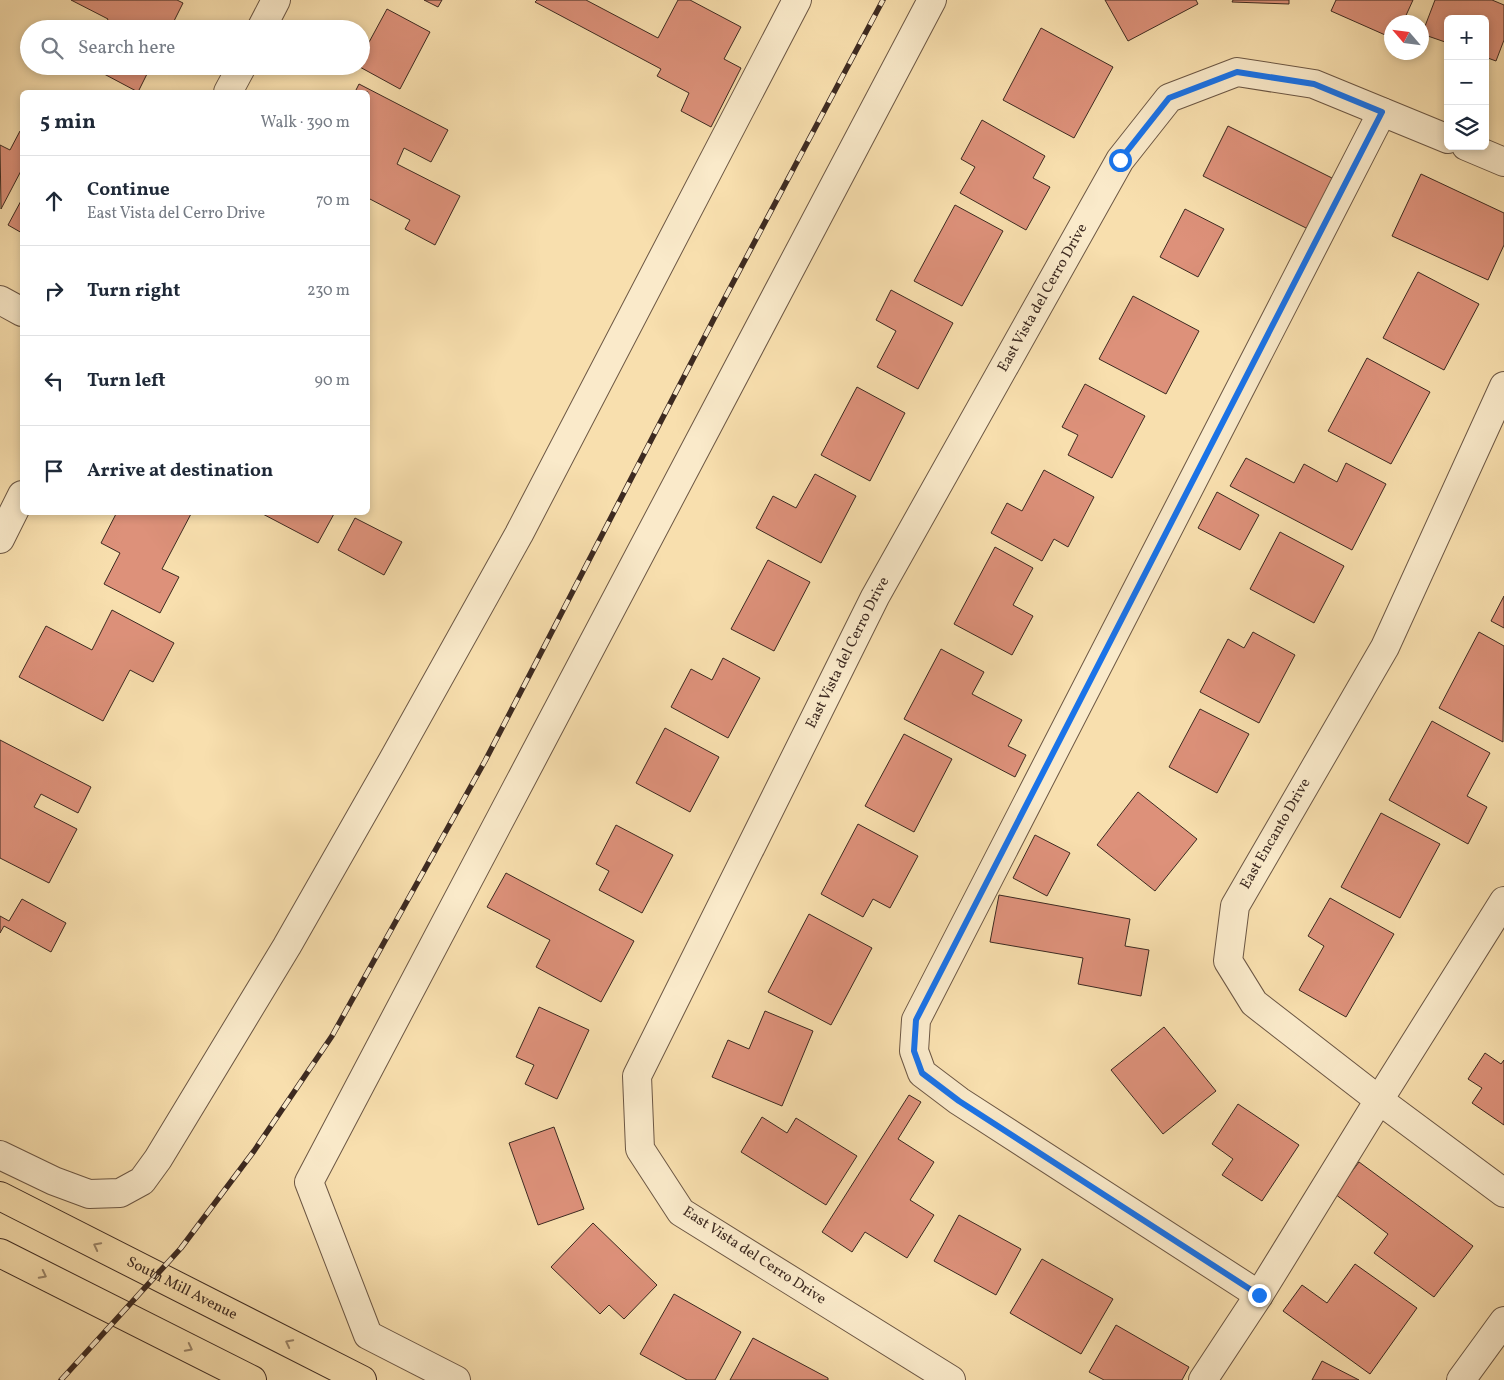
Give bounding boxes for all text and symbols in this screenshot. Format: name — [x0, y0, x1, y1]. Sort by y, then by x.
north arrow — [1384, 15, 1429, 60]
map controls — [1444, 15, 1489, 150]
button: + — [1444, 15, 1489, 60]
search box — [20, 20, 370, 75]
icon: search — [38, 34, 66, 62]
text: Search here — [78, 35, 175, 61]
button: − — [1444, 60, 1489, 105]
button: layers — [1444, 105, 1489, 150]
text: 5 min — [40, 108, 96, 137]
text: Walk · 390 m — [261, 112, 350, 134]
route start — [1109, 149, 1132, 172]
text: Continue — [87, 177, 170, 203]
icon: ahead — [40, 187, 68, 215]
text: 70 m — [316, 190, 350, 212]
text: East Vista del Cerro Drive — [87, 203, 265, 225]
street label: East Vista del Cerro Drive — [993, 220, 1093, 376]
icon: right — [40, 277, 68, 305]
text: Turn right — [87, 278, 180, 304]
text: 230 m — [307, 280, 350, 302]
icon: left — [40, 367, 68, 395]
text: Turn left — [87, 368, 166, 394]
text: 90 m — [314, 370, 350, 392]
icon: arrive — [40, 457, 68, 485]
text: Arrive at destination — [87, 458, 273, 484]
street label: East Vista del Cerro Drive — [801, 573, 895, 732]
street label: East Encanto Drive — [1236, 775, 1316, 893]
street label: East Vista del Cerro Drive — [678, 1202, 830, 1310]
one-way arrow — [94, 1242, 103, 1252]
street label: South Mill Avenue — [123, 1252, 241, 1325]
one-way arrow — [38, 1269, 47, 1279]
route end — [1248, 1284, 1271, 1307]
one-way arrow — [285, 1339, 294, 1349]
one-way arrow — [183, 1342, 192, 1352]

